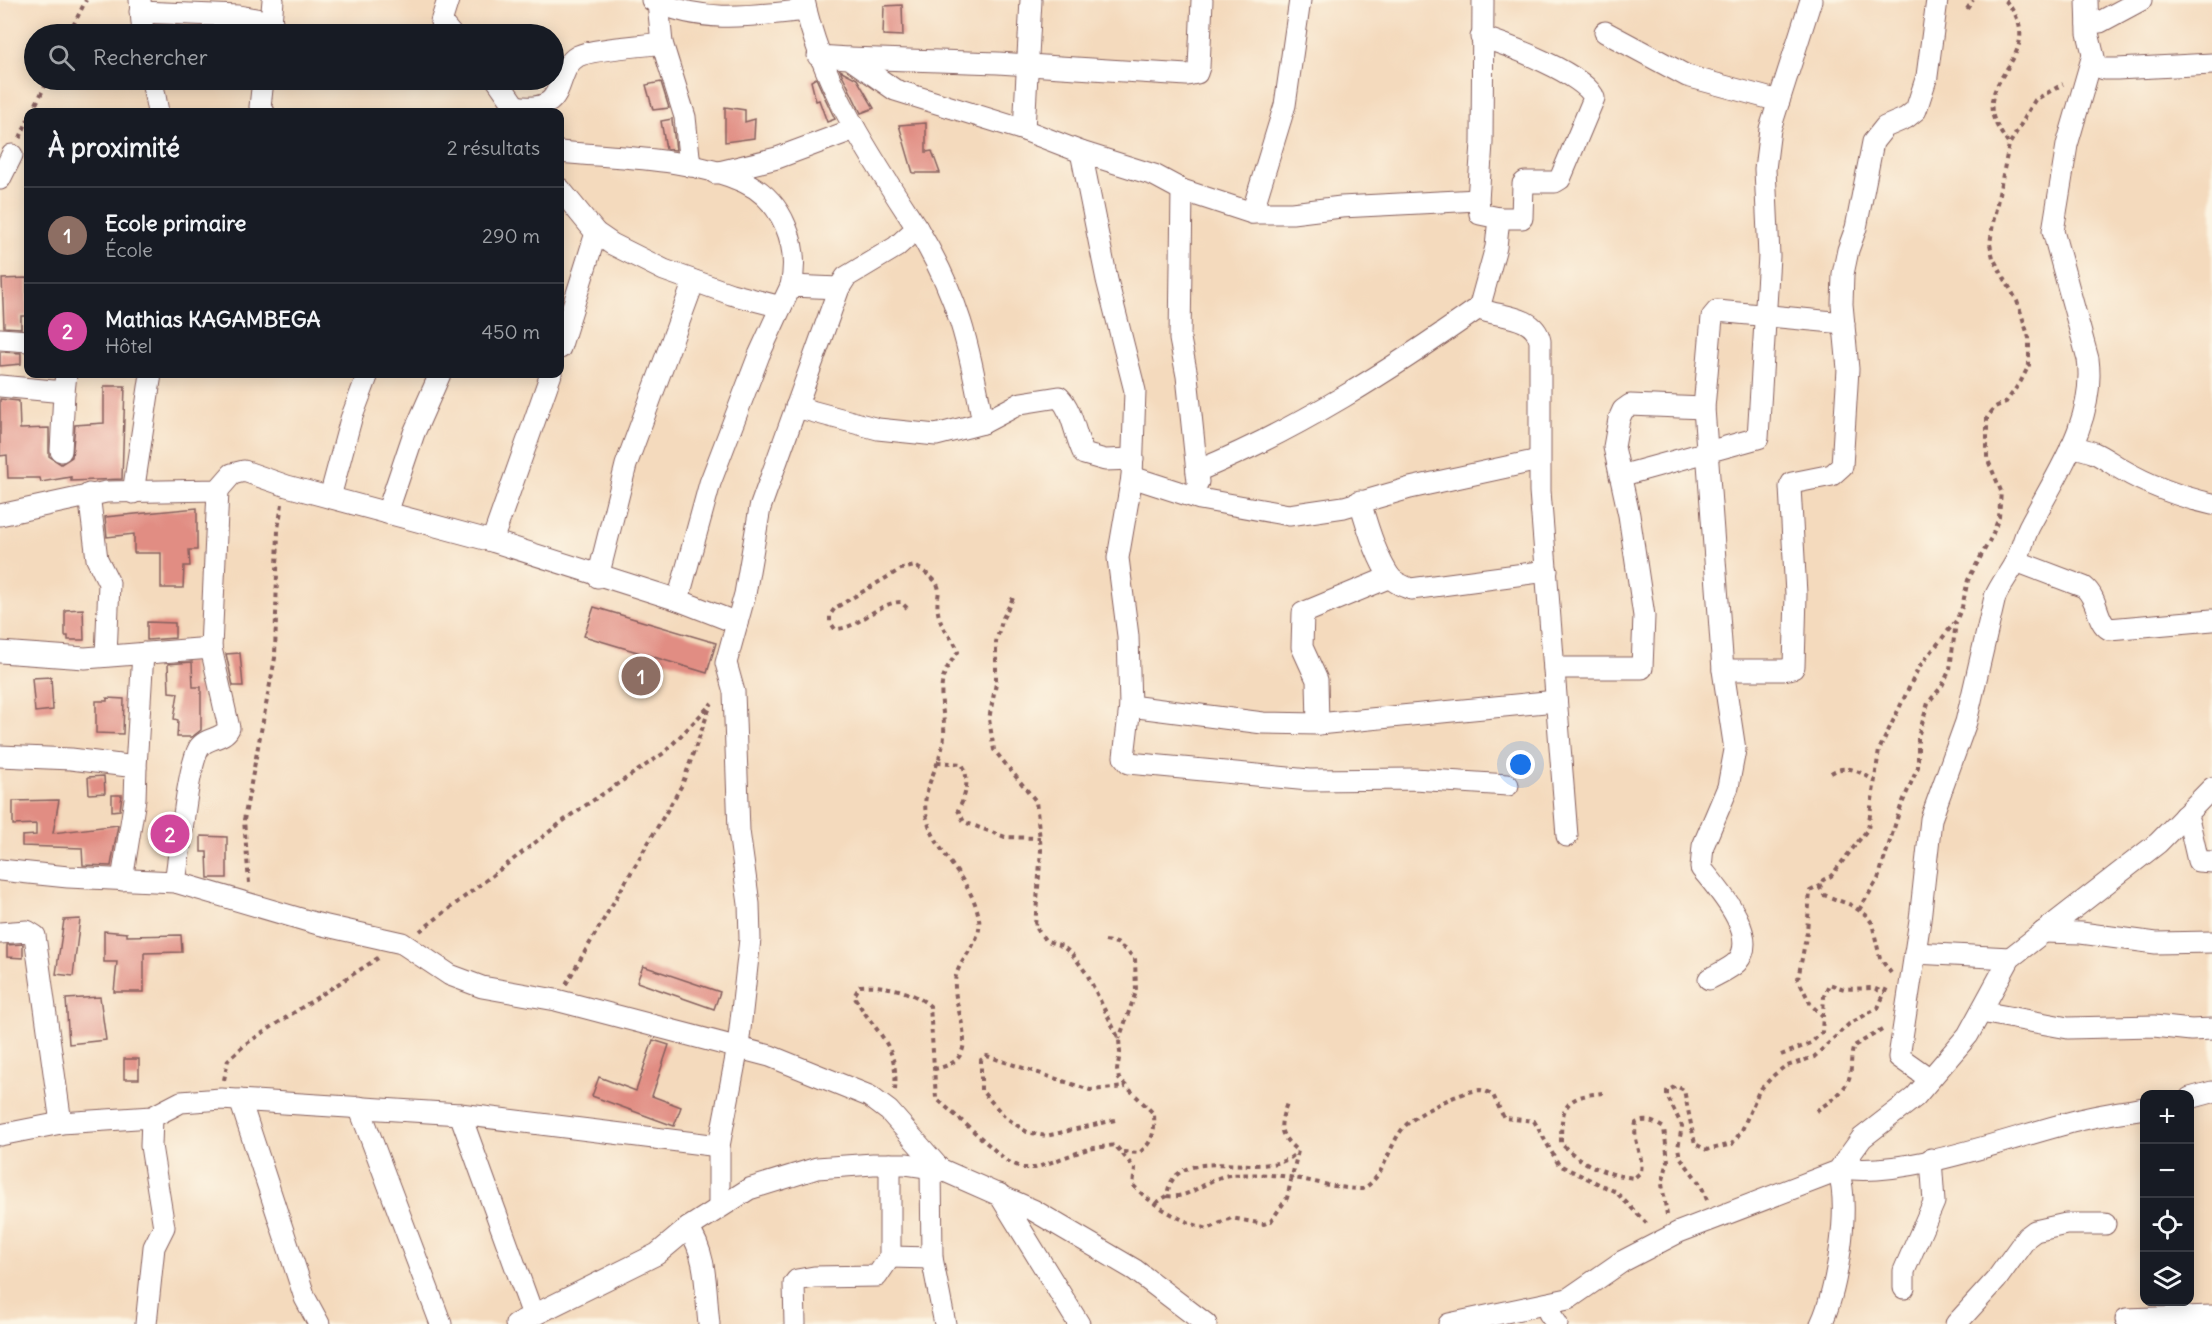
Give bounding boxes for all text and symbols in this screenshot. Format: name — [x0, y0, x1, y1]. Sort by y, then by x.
search box — [24, 24, 564, 90]
icon: search — [45, 41, 78, 74]
text: Rechercher — [93, 43, 208, 71]
text: À proximité — [48, 131, 180, 164]
text: 2 résultats — [447, 135, 540, 160]
text: Ecole primaire — [105, 209, 246, 237]
text: 1 — [64, 223, 71, 248]
text: 290 m — [482, 223, 540, 248]
text: École — [105, 237, 153, 262]
text: Mathias KAGAMBEGA — [105, 305, 321, 333]
text: 2 — [62, 319, 73, 344]
text: 450 m — [481, 319, 540, 344]
text: Hôtel — [105, 333, 152, 358]
pin: 1 — [622, 654, 660, 698]
your location — [1506, 750, 1535, 779]
pin: 2 — [150, 812, 190, 856]
map controls — [2140, 1090, 2194, 1306]
button: + — [2140, 1090, 2194, 1144]
button: − — [2140, 1144, 2194, 1198]
button: locate — [2140, 1198, 2194, 1252]
button: layers — [2140, 1252, 2194, 1306]

